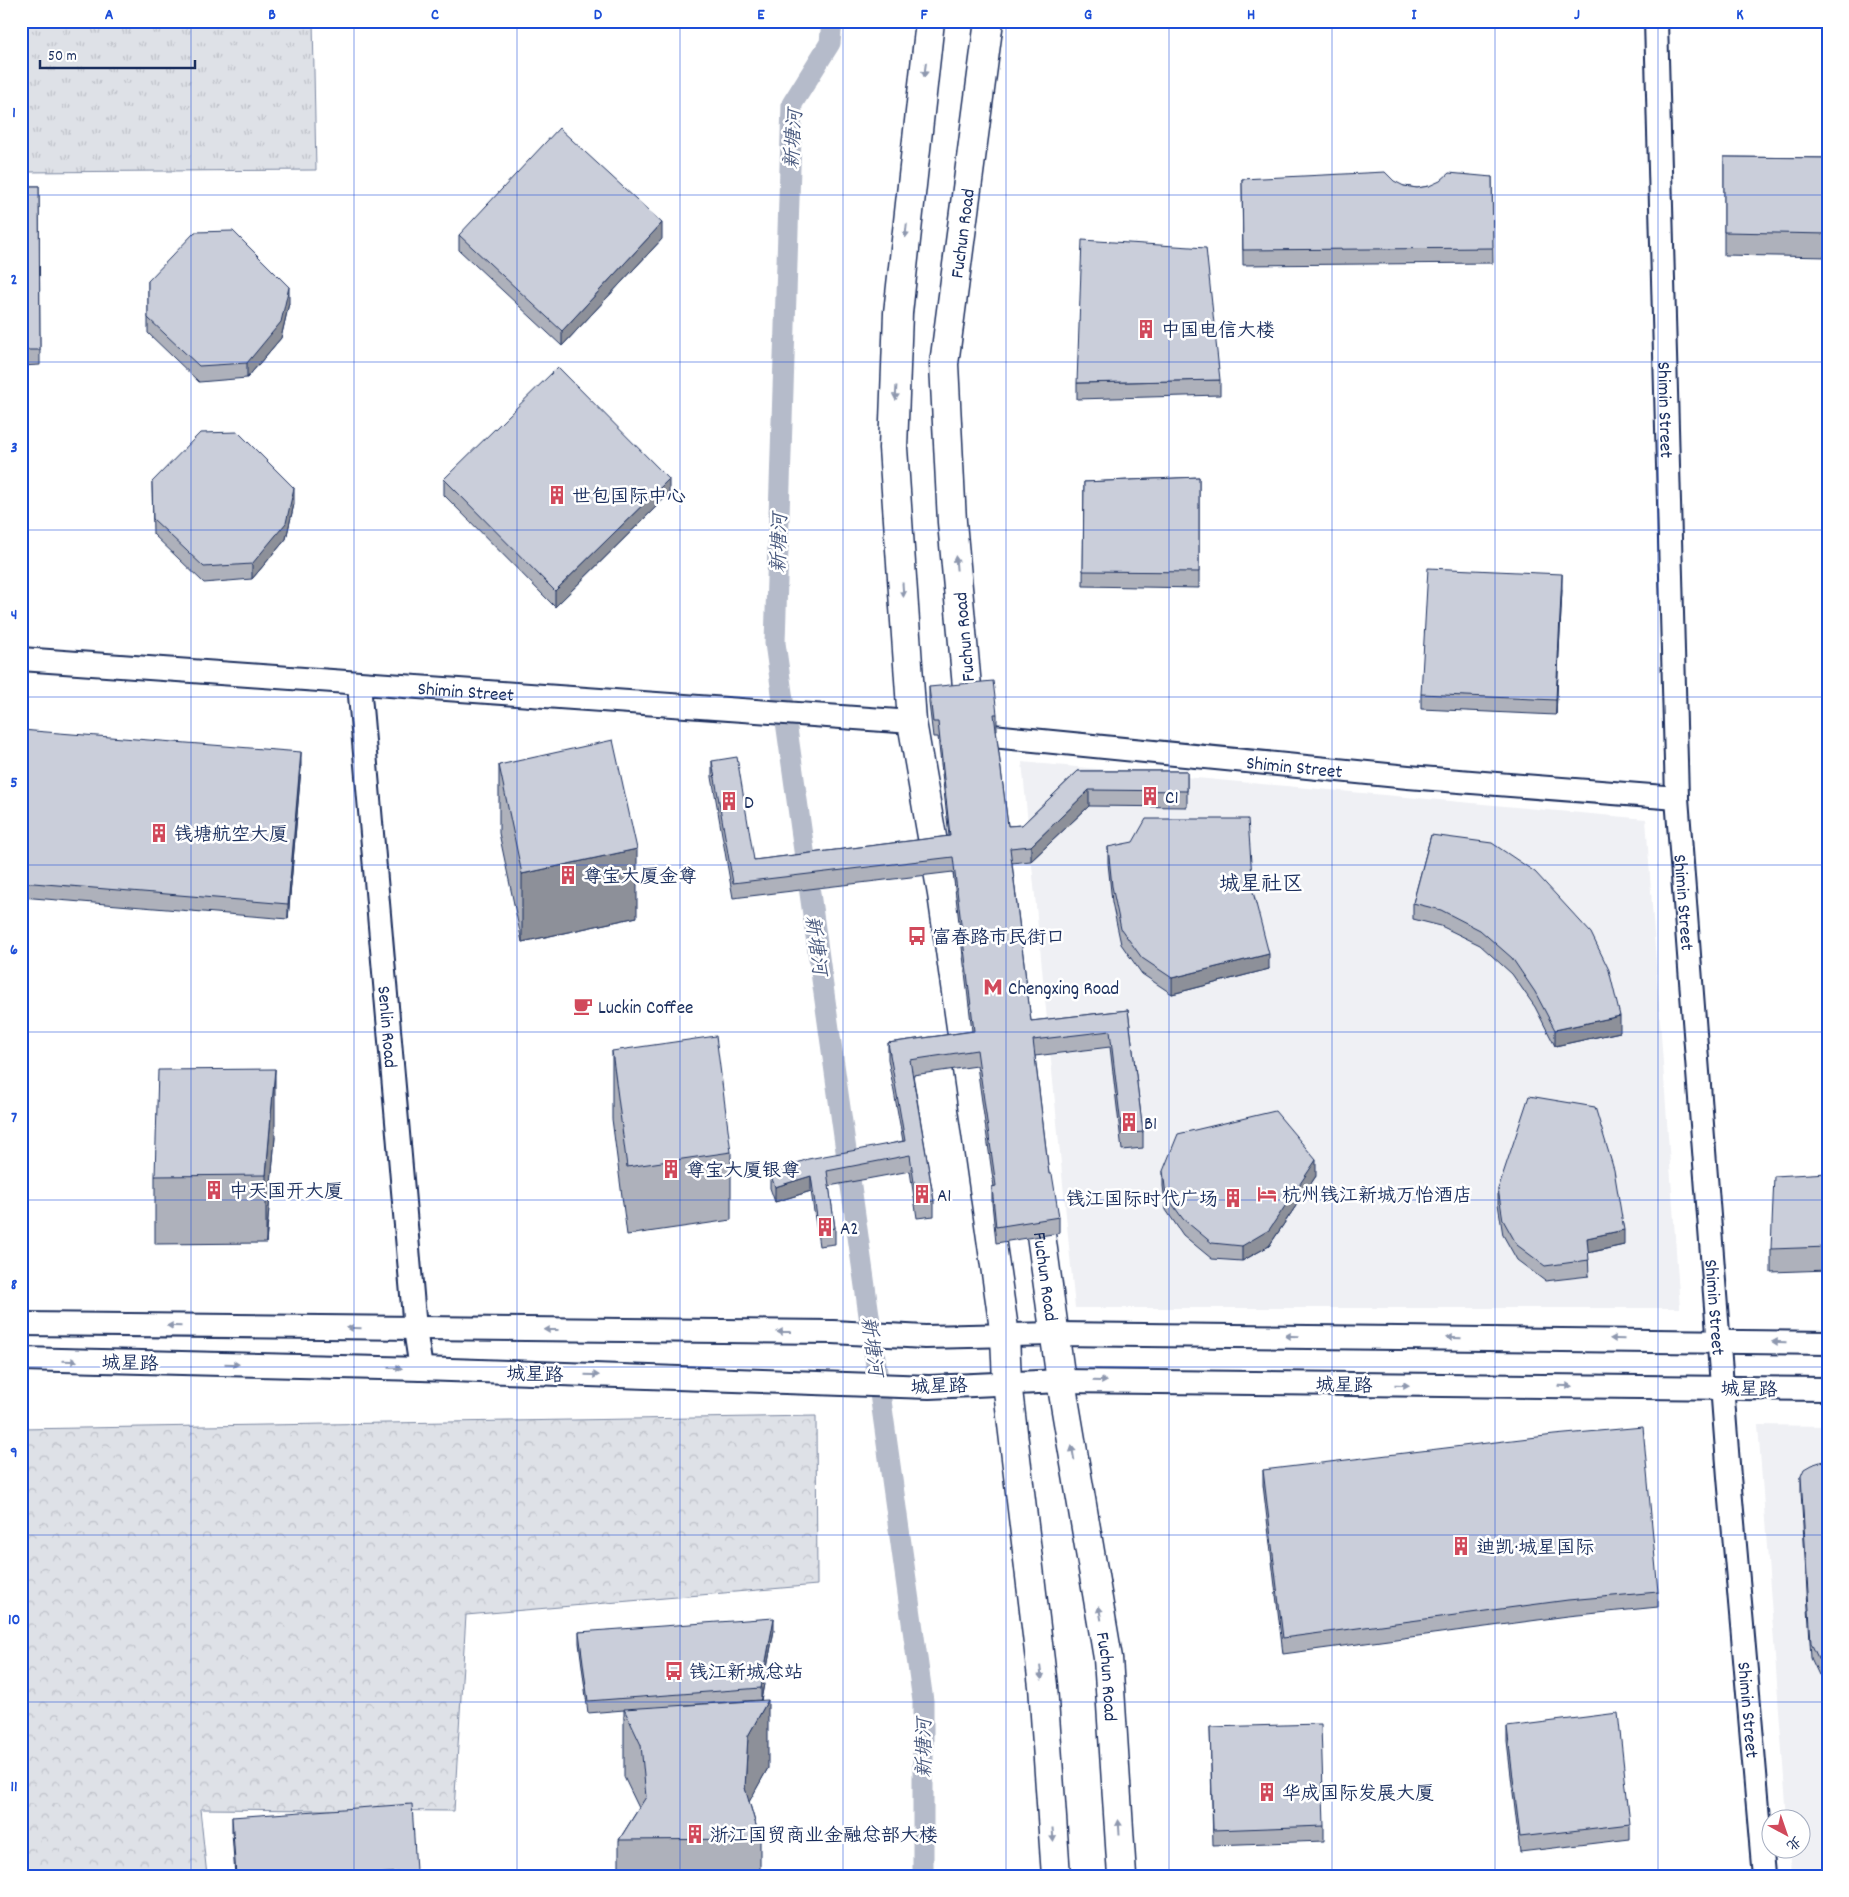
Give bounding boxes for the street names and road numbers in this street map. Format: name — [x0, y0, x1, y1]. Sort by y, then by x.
street label: Fuchun Road — [945, 187, 984, 280]
street label: Shimin Street — [1648, 361, 1678, 459]
street label: Fuchun Road — [949, 591, 984, 683]
street label: Shimin Street — [417, 677, 515, 711]
street label: Shimin Street — [1245, 751, 1343, 787]
street label: Shimin Street — [1664, 854, 1699, 952]
street label: Senlin Road — [368, 985, 402, 1069]
street label: Fuchun Road — [1024, 1230, 1063, 1323]
street label: Shimin Street — [1695, 1258, 1730, 1357]
street label: 城星路 — [101, 1352, 159, 1379]
street label: 城星路 — [506, 1362, 564, 1391]
street label: 城星路 — [910, 1374, 968, 1403]
street label: 城星路 — [1315, 1374, 1373, 1401]
street label: 城星路 — [1720, 1378, 1778, 1405]
street label: Fuchun Road — [1087, 1630, 1122, 1722]
street label: Shimin Street — [1728, 1661, 1764, 1759]

